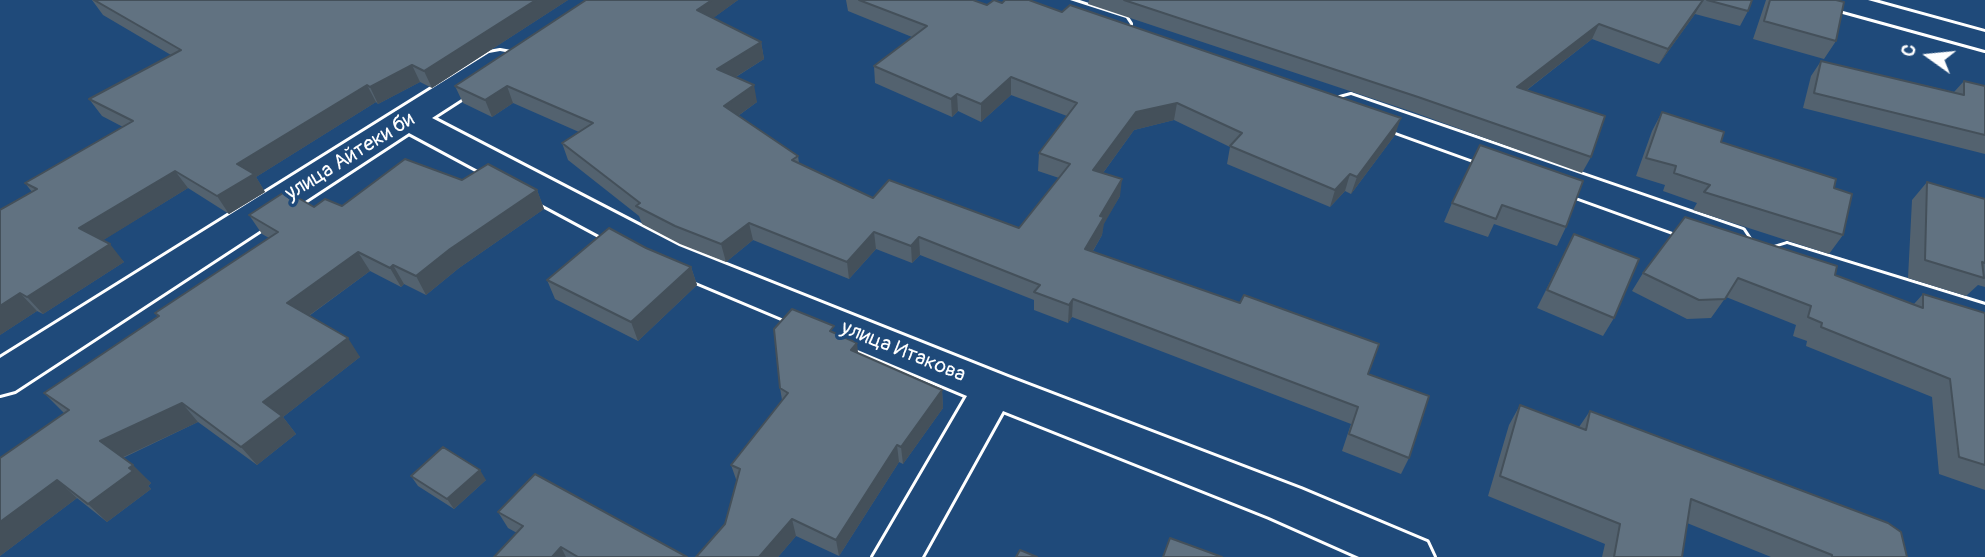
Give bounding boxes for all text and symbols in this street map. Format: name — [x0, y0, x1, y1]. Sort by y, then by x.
north arrow — [1894, 21, 1964, 91]
text: С — [1896, 42, 1922, 59]
street label: улица Айтеки би — [281, 107, 419, 207]
street label: улица Итакова — [837, 316, 969, 388]

